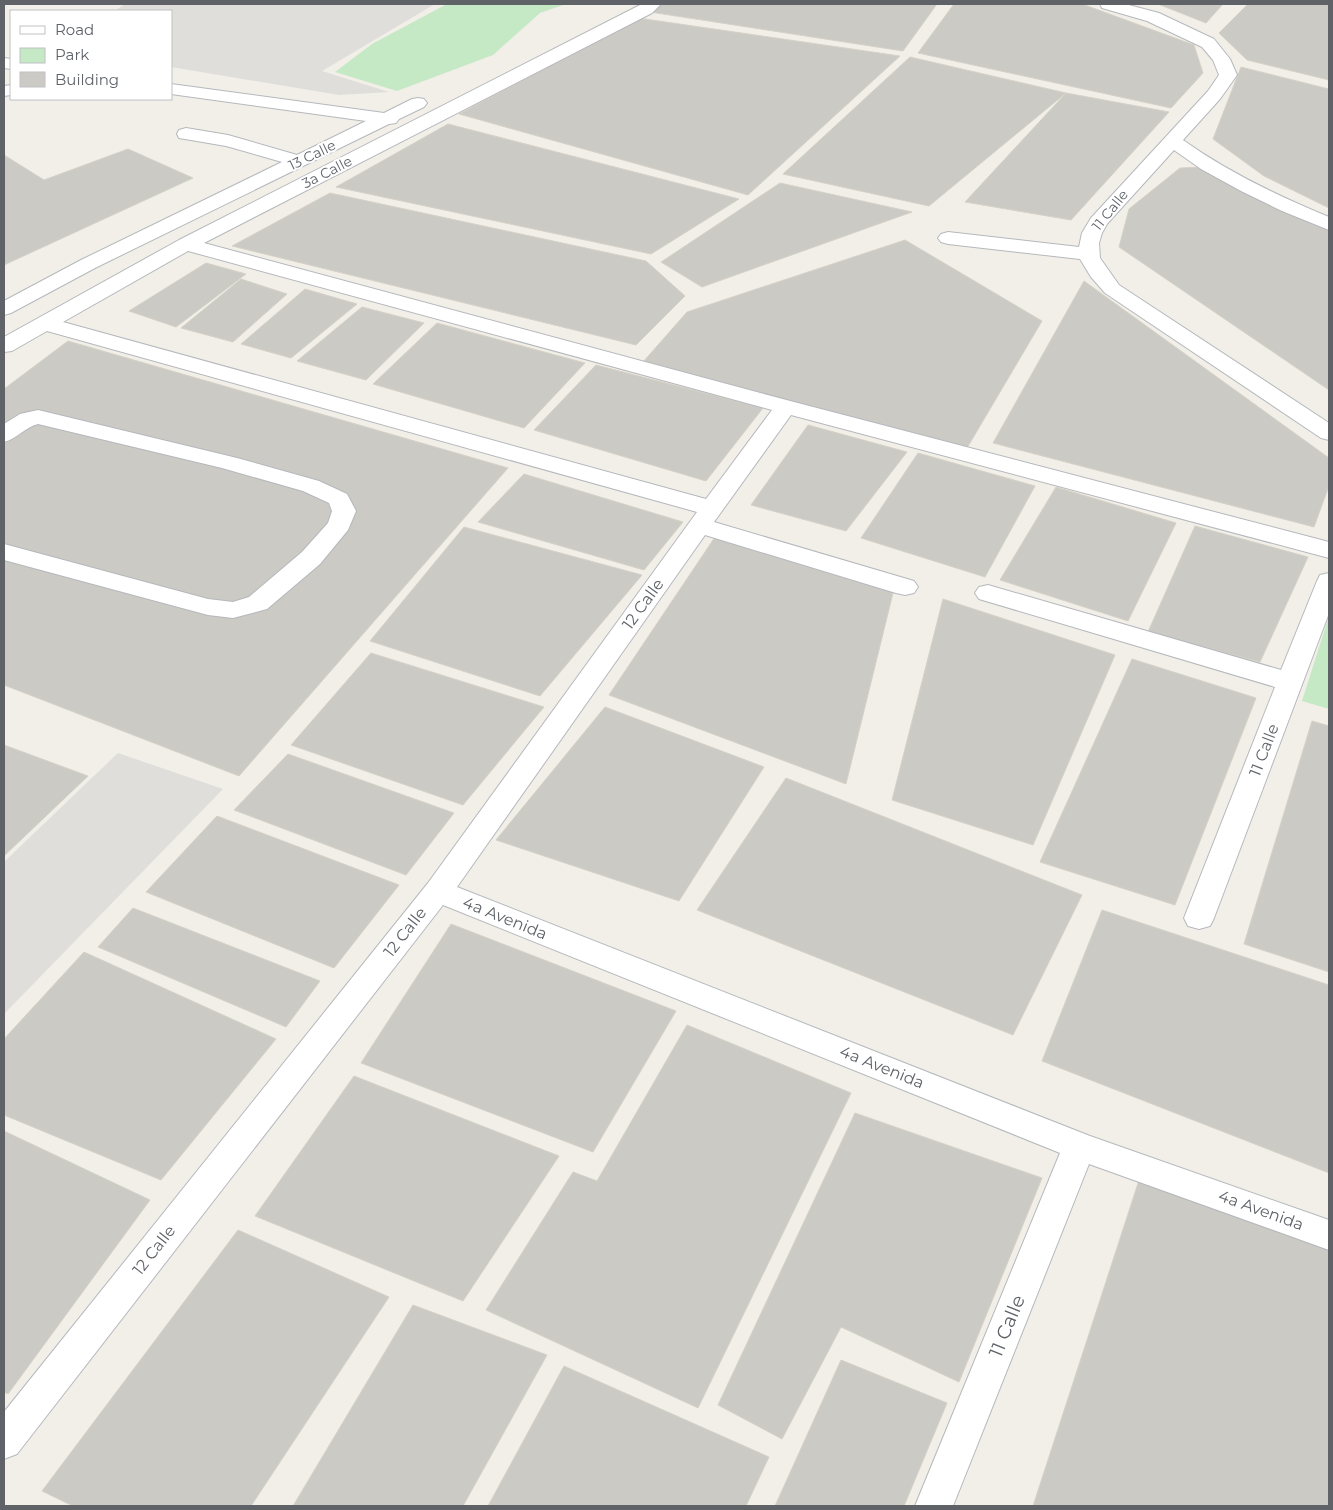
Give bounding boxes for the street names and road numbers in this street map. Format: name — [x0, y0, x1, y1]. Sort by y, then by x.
street label: 13 Calle — [285, 136, 339, 174]
street label: 3a Calle — [299, 152, 355, 192]
street label: 11 Calle — [1088, 186, 1132, 234]
street label: 12 Calle — [618, 575, 668, 633]
street label: 11 Calle — [1245, 721, 1283, 779]
street label: 4a Avenida — [460, 892, 550, 944]
street label: 12 Calle — [380, 903, 430, 961]
street label: 4a Avenida — [837, 1041, 927, 1093]
street label: 4a Avenida — [1216, 1186, 1306, 1234]
street label: 12 Calle — [129, 1221, 179, 1279]
street label: 11 Calle — [984, 1292, 1030, 1360]

